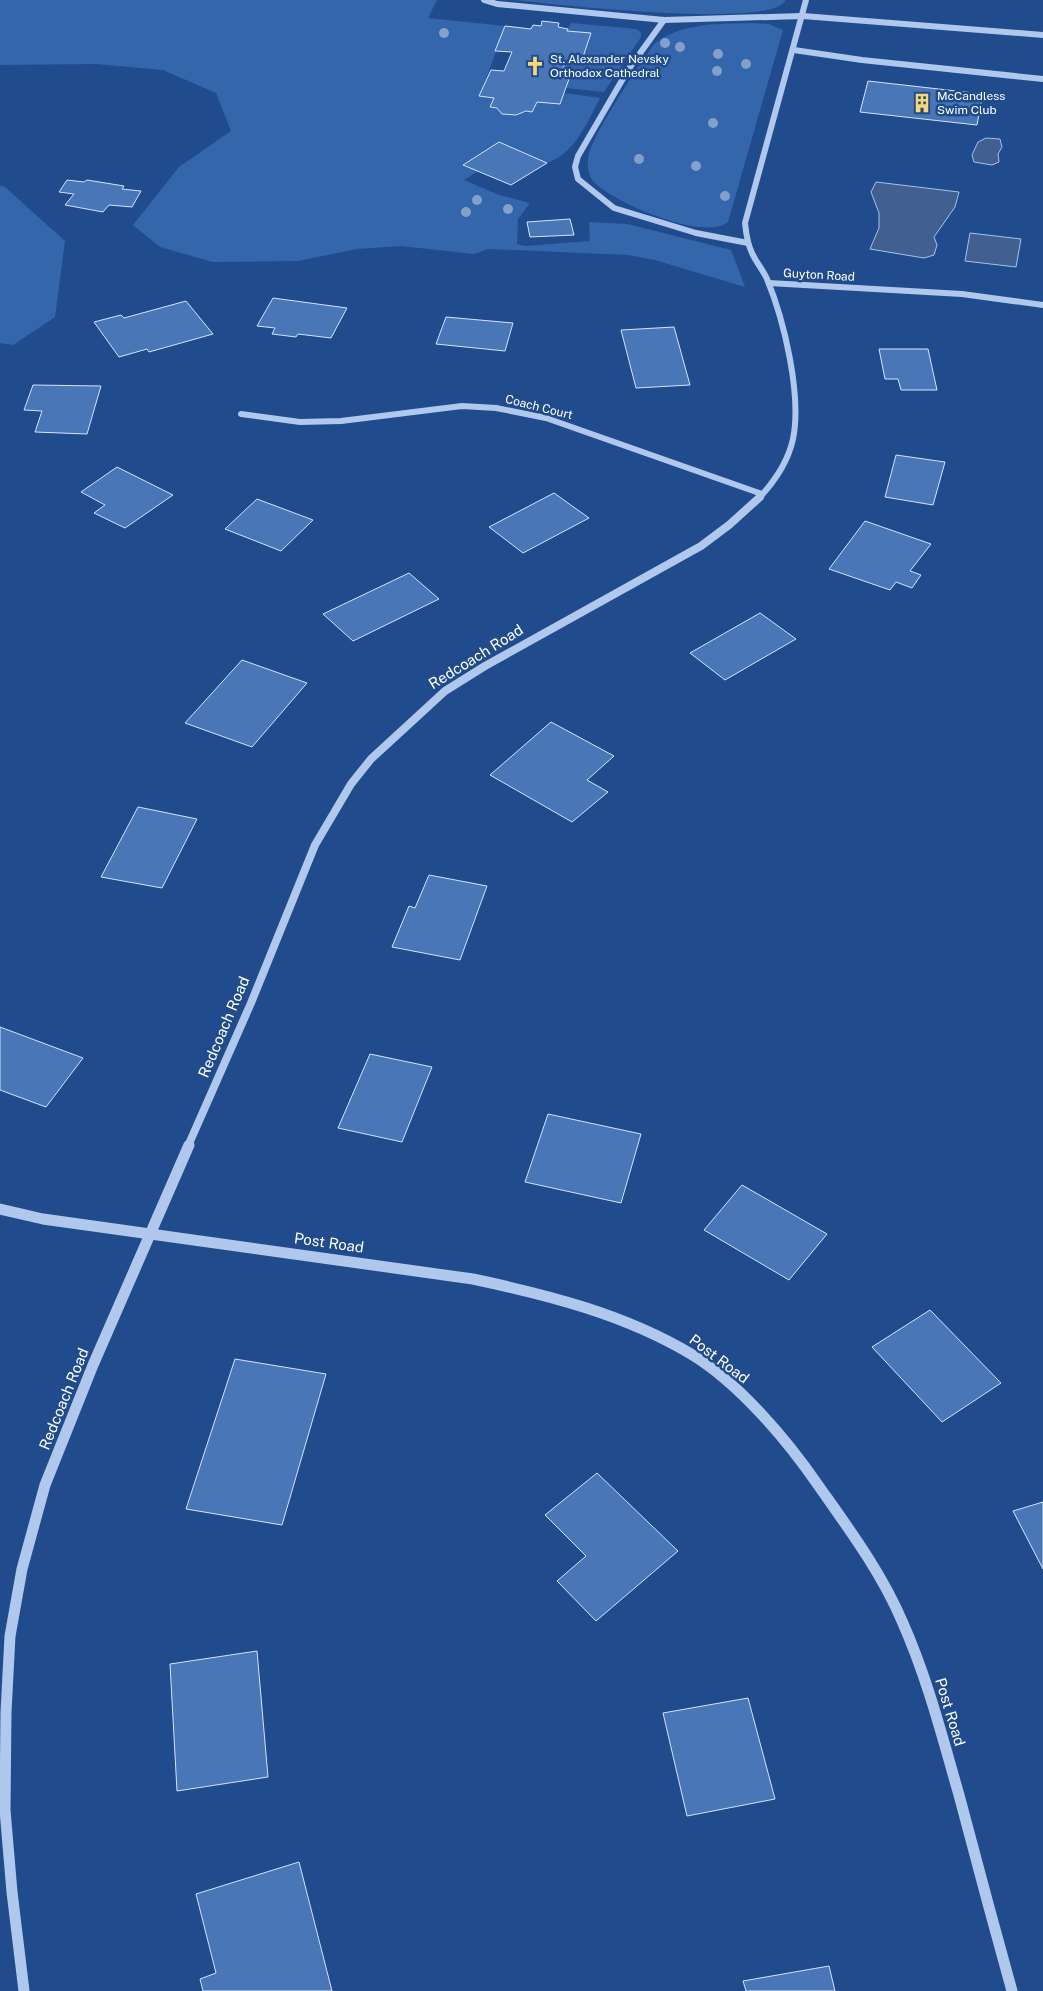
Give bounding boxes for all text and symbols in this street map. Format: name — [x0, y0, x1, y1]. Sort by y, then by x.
place label: St. Alexander Nevsky Orthodox Cathedral — [550, 52, 669, 80]
church icon: St. Alexander Nevsky Orthodox Cathedral — [524, 55, 546, 77]
place label: McCandless Swim Club — [937, 89, 1005, 117]
building icon: McCandless Swim Club — [911, 92, 933, 114]
street label: Guyton Road — [783, 266, 855, 284]
street label: Coach Court — [504, 392, 575, 422]
street label: Redcoach Road — [425, 621, 526, 692]
street label: Redcoach Road — [195, 974, 252, 1080]
street label: Post Road — [293, 1229, 365, 1256]
street label: Post Road — [686, 1331, 752, 1387]
street label: Redcoach Road — [35, 1346, 92, 1452]
street label: Post Road — [932, 1676, 969, 1748]

